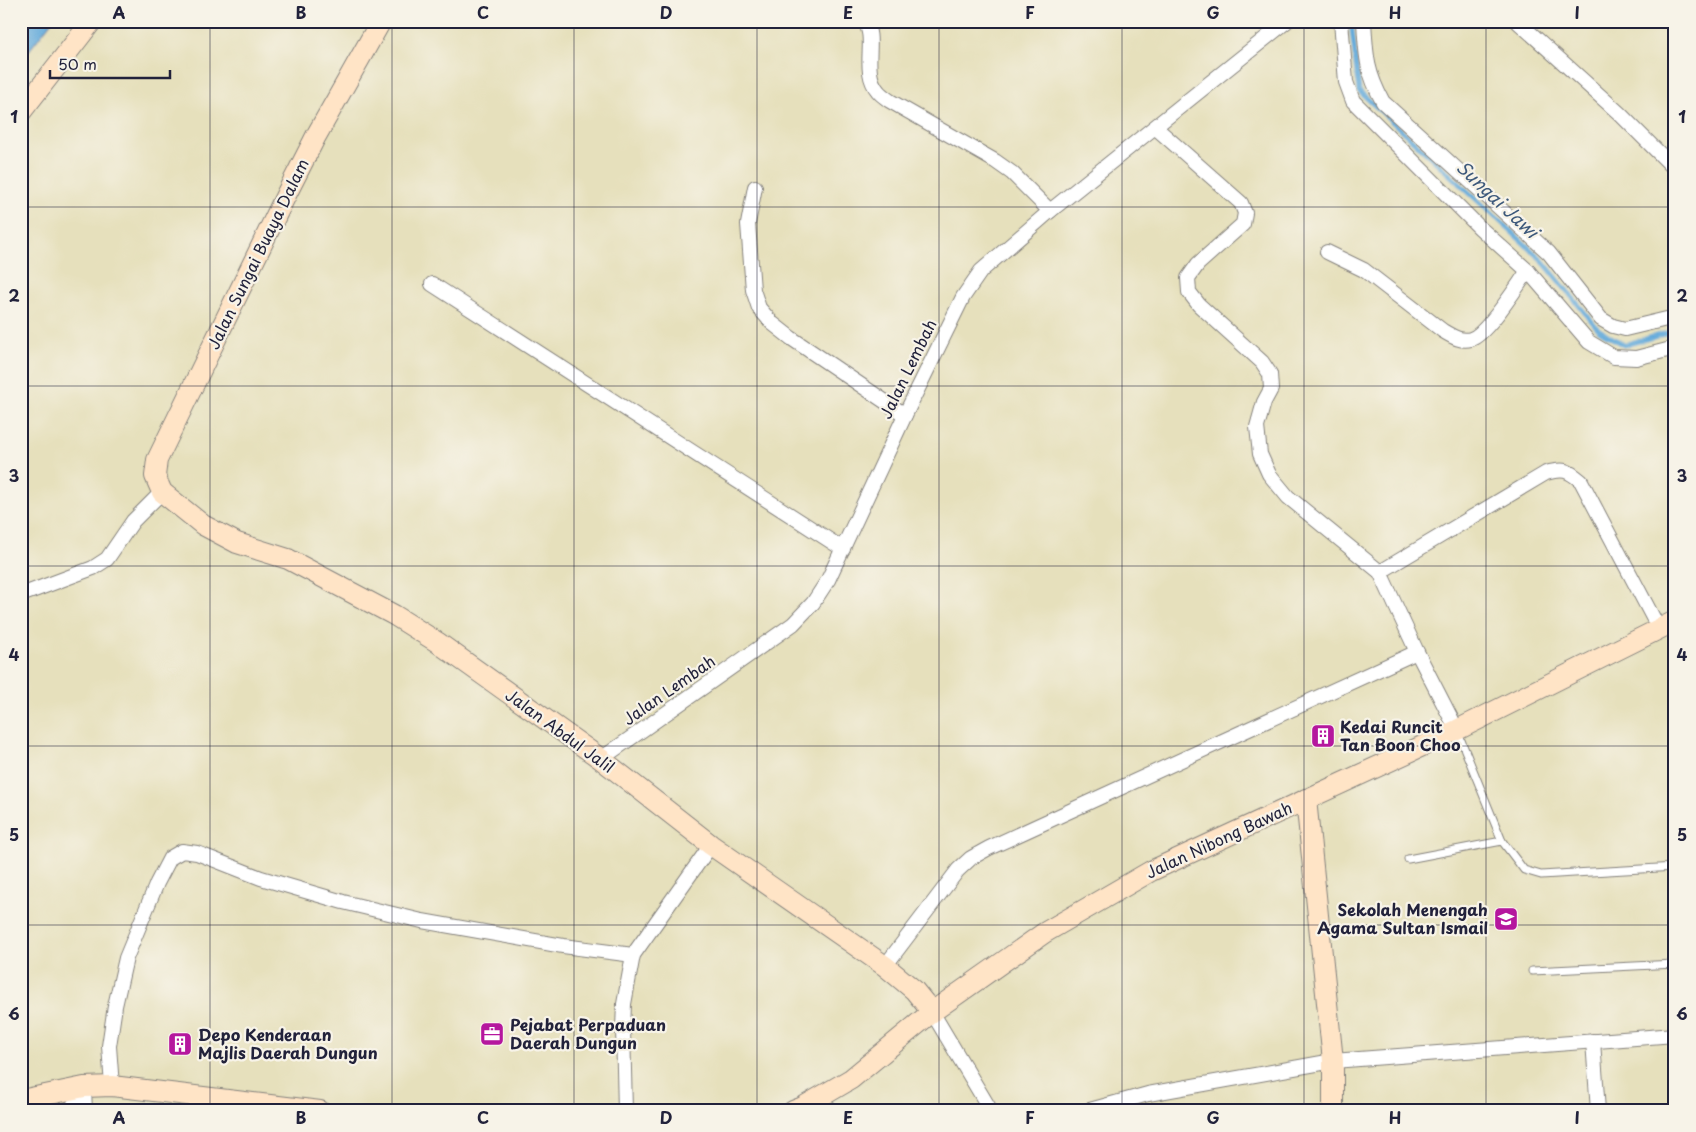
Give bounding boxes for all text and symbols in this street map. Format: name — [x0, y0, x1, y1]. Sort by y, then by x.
text: A — [113, 0, 126, 24]
text: B — [296, 0, 307, 24]
text: C — [477, 0, 489, 24]
text: D — [660, 0, 672, 24]
text: E — [843, 0, 853, 24]
text: F — [1025, 0, 1035, 24]
text: G — [1206, 0, 1220, 24]
text: H — [1389, 0, 1401, 24]
text: I — [1574, 0, 1580, 24]
scale bar — [50, 48, 170, 80]
text: 50 m — [58, 52, 97, 75]
text: 1 — [10, 104, 18, 128]
text: 1 — [1678, 104, 1686, 128]
street label: Jalan Sungai Buaya Dalam — [200, 154, 314, 353]
water label: Sungai Jawi — [1451, 154, 1547, 246]
text: 2 — [8, 283, 20, 307]
text: 2 — [1676, 283, 1688, 307]
street label: Jalan Lembah — [873, 315, 942, 422]
text: 3 — [9, 463, 19, 487]
text: 3 — [1677, 463, 1687, 487]
text: 4 — [9, 642, 20, 666]
text: 4 — [1677, 642, 1688, 666]
street label: Jalan Lembah — [617, 648, 720, 730]
street label: Jalan Abdul Jalil — [501, 682, 620, 778]
place label: Kedai Runcit Tan Boon Choo — [1340, 714, 1461, 756]
building icon: Kedai Runcit Tan Boon Choo — [1310, 723, 1336, 749]
street label: Jalan Nibong Bawah — [1141, 795, 1296, 884]
text: 5 — [9, 822, 19, 846]
text: 5 — [1677, 822, 1687, 846]
place label: Sekolah Menengah Agama Sultan Ismail — [1317, 897, 1488, 939]
school or university icon: Sekolah Menengah Agama Sultan Ismail — [1493, 906, 1519, 932]
text: 6 — [8, 1001, 20, 1025]
text: 6 — [1676, 1001, 1688, 1025]
place label: Pejabat Perpaduan Daerah Dungun — [510, 1012, 666, 1054]
office icon: Pejabat Perpaduan Daerah Dungun — [479, 1021, 505, 1047]
place label: Depo Kenderaan Majlis Daerah Dungun — [198, 1022, 378, 1064]
building icon: Depo Kenderaan Majlis Daerah Dungun — [167, 1031, 193, 1057]
text: A — [113, 1105, 126, 1129]
text: B — [296, 1105, 307, 1129]
text: C — [477, 1105, 489, 1129]
text: D — [660, 1105, 672, 1129]
text: E — [843, 1105, 853, 1129]
text: F — [1025, 1105, 1035, 1129]
text: G — [1206, 1105, 1220, 1129]
text: H — [1389, 1105, 1401, 1129]
text: I — [1574, 1105, 1580, 1129]

